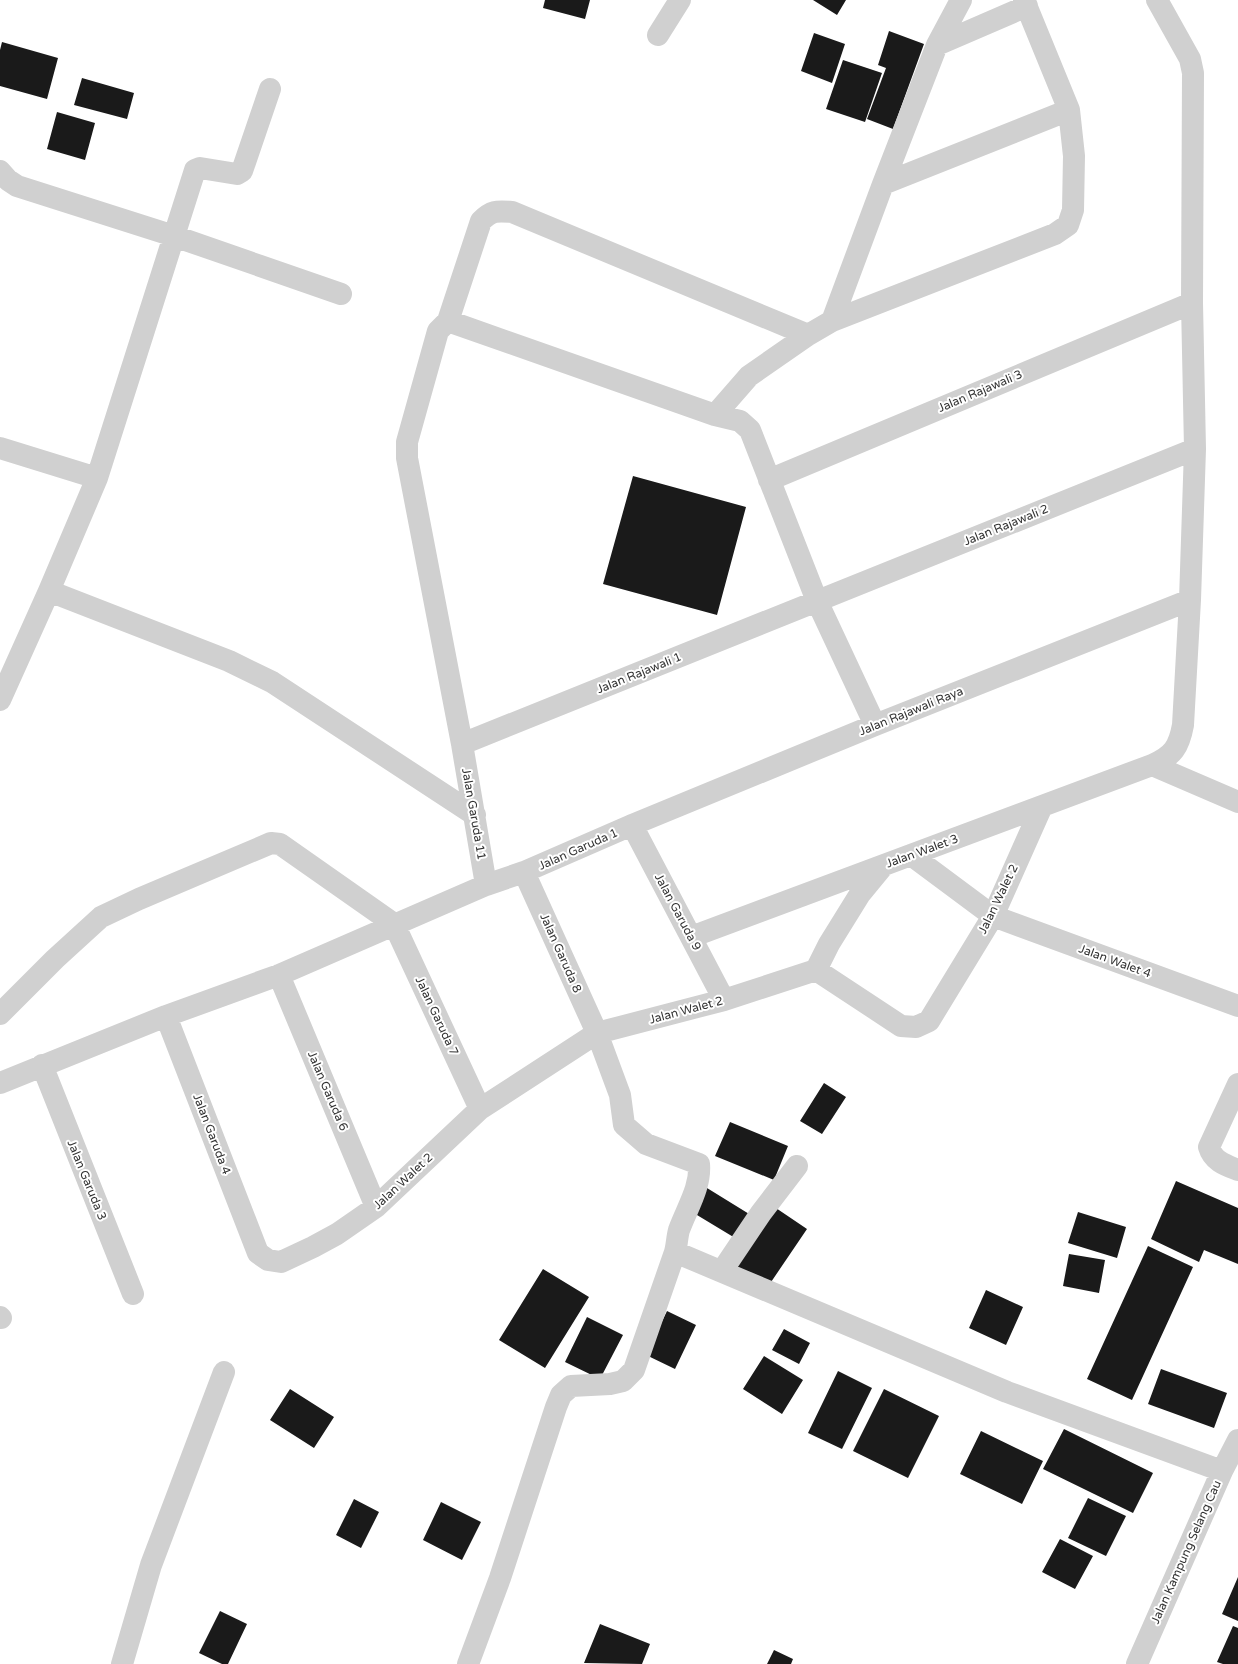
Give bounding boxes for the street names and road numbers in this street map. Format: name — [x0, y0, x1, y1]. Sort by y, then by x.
street label: Jalan Rajawali 3 — [936, 367, 1024, 415]
street label: Jalan Rajawali 2 — [962, 502, 1050, 548]
street label: Jalan Rajawali 1 — [595, 650, 683, 696]
street label: Jalan Rajawali Raya — [857, 684, 965, 738]
street label: Jalan Garuda 11 — [459, 767, 489, 861]
street label: Jalan Garuda 1 — [536, 825, 620, 873]
street label: Jalan Walet 3 — [884, 831, 960, 871]
street label: Jalan Walet 2 — [975, 862, 1021, 936]
street label: Jalan Garuda 9 — [652, 871, 704, 953]
street label: Jalan Garuda 8 — [537, 911, 585, 995]
street label: Jalan Walet 4 — [1077, 941, 1153, 981]
street label: Jalan Garuda 7 — [413, 974, 461, 1058]
street label: Jalan Walet 2 — [648, 993, 724, 1027]
street label: Jalan Garuda 6 — [305, 1049, 351, 1133]
street label: Jalan Garuda 4 — [190, 1092, 234, 1177]
street label: Jalan Garuda 3 — [65, 1138, 109, 1222]
street label: Jalan Walet 2 — [370, 1150, 436, 1212]
street label: Jalan Kampung Selang Cau — [1148, 1478, 1224, 1626]

